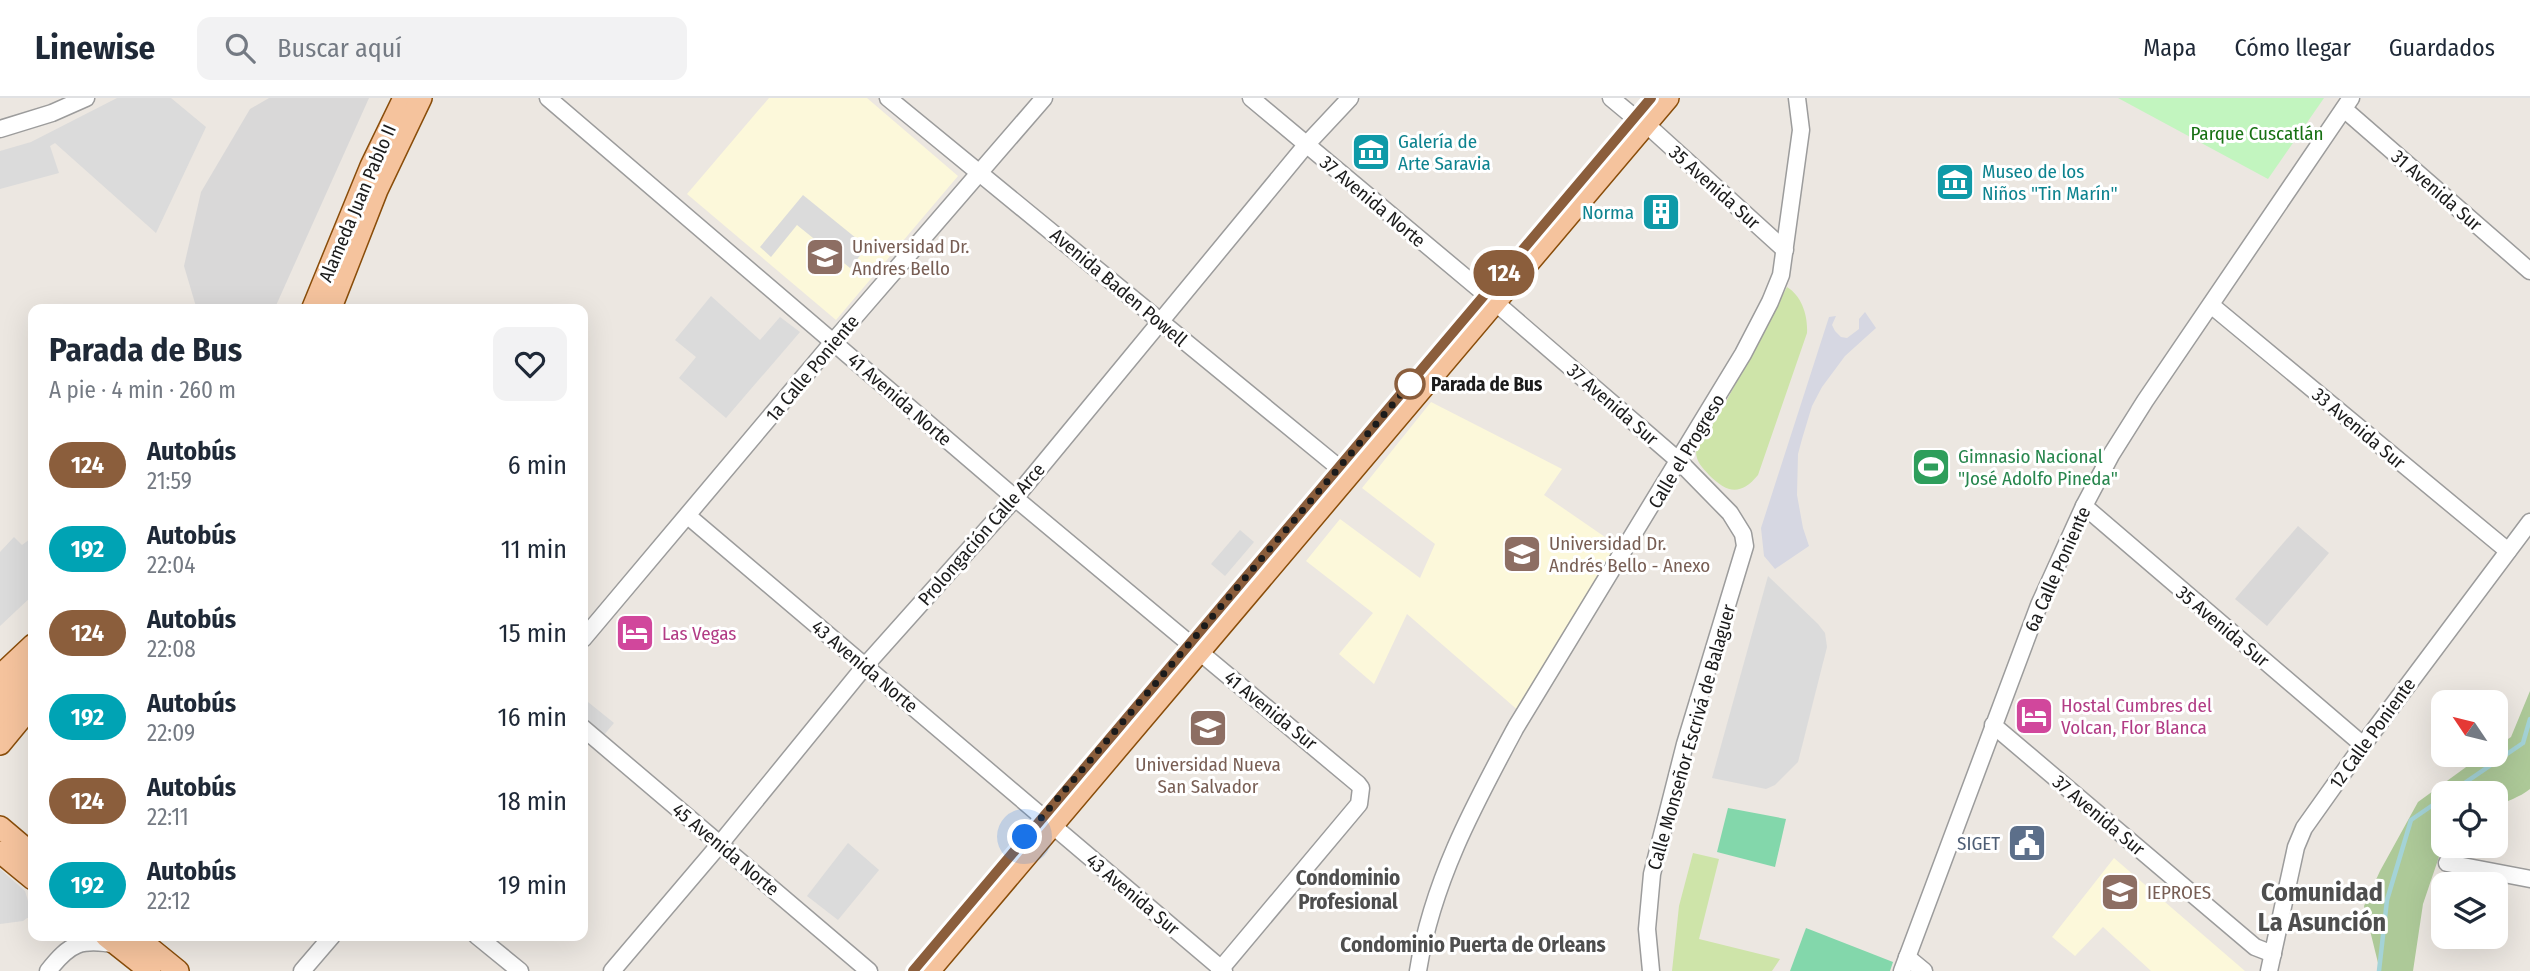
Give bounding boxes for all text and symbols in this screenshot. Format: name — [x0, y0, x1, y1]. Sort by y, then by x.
search box — [197, 17, 687, 80]
text: Linewise — [35, 28, 155, 68]
icon: search — [221, 29, 259, 67]
text: Buscar aquí — [277, 33, 402, 64]
text: Mapa — [2143, 34, 2196, 62]
text: Cómo llegar — [2234, 34, 2351, 62]
text: Guardados — [2389, 34, 2495, 62]
street label: Alameda Juan Pablo II — [314, 121, 401, 285]
park label: Parque Cuscatlán — [2190, 122, 2324, 145]
place label: Galería de Arte Saravia — [1398, 130, 1491, 175]
museum icon: Galería de Arte Saravia — [1350, 131, 1392, 173]
street label: 35 Avenida Sur — [1665, 141, 1765, 234]
street label: 31 Avenida Sur — [2387, 145, 2487, 236]
street label: 37 Avenida Norte — [1315, 151, 1430, 252]
place label: Museo de los Niños "Tin Marín" — [1982, 160, 2118, 205]
museum icon: Museo de los Niños "Tin Marín" — [1934, 161, 1976, 203]
building icon: Norma — [1640, 191, 1682, 233]
place label: Norma — [1582, 201, 1634, 224]
street label: Avenida Baden Powell — [1046, 223, 1192, 351]
place label: Universidad Dr. Andres Bello — [852, 235, 969, 280]
school or university icon: Universidad Dr. Andres Bello — [804, 236, 846, 278]
line badge: 124 — [1464, 250, 1544, 296]
text: 124 — [1487, 259, 1521, 287]
street label: 1a Calle Poniente — [761, 310, 864, 426]
button: heart — [493, 327, 567, 401]
text: Parada de Bus — [49, 330, 242, 370]
street label: 41 Avenida Norte — [843, 348, 956, 451]
street label: 37 Avenida Sur — [1562, 359, 1663, 450]
marker: Parada de Bus — [1395, 369, 1425, 399]
place label: Parada de Bus — [1431, 373, 1543, 396]
text: A pie · 4 min · 260 m — [49, 376, 236, 404]
street label: 33 Avenida Sur — [2308, 383, 2410, 474]
street label: Calle el Progreso — [1643, 390, 1730, 513]
text: Autobús — [147, 436, 236, 467]
place label: Gimnasio Nacional "José Adolfo Pineda" — [1958, 445, 2118, 490]
sports icon: Gimnasio Nacional "José Adolfo Pineda" — [1910, 446, 1952, 488]
text: 6 min — [508, 450, 567, 481]
text: 124 — [71, 451, 104, 479]
street label: Prolongación Calle Arce — [913, 458, 1050, 610]
text: 21:59 — [147, 467, 192, 495]
street label: 6a Calle Poniente — [2020, 503, 2095, 635]
text: Autobús — [147, 520, 236, 551]
place label: Universidad Dr. Andrés Bello - Anexo — [1549, 532, 1710, 577]
school or university icon: Universidad Dr. Andrés Bello - Anexo — [1501, 533, 1543, 575]
text: 11 min — [501, 534, 567, 565]
text: 192 — [71, 535, 104, 563]
text: 22:04 — [147, 551, 195, 579]
street label: 35 Avenida Sur — [2172, 581, 2274, 672]
street label: Calle Monseñor Escrivá de Balaguer — [1642, 601, 1741, 873]
text: Autobús — [147, 604, 236, 635]
hotel icon: Las Vegas — [614, 612, 656, 654]
street label: 43 Avenida Norte — [807, 615, 923, 718]
text: 15 min — [499, 618, 567, 649]
text: 124 — [71, 619, 104, 647]
place label: Las Vegas — [662, 622, 736, 645]
text: 22:08 — [147, 635, 196, 663]
street label: 41 Avenida Sur — [1220, 666, 1322, 755]
street label: 12 Calle Poniente — [2324, 673, 2420, 793]
text: Autobús — [147, 688, 236, 719]
north arrow — [2431, 690, 2508, 766]
map controls — [2431, 690, 2508, 949]
place label: Hostal Cumbres del Volcan, Flor Blanca — [2061, 694, 2212, 739]
hotel icon: Hostal Cumbres del Volcan, Flor Blanca — [2013, 695, 2055, 737]
text: 16 min — [498, 702, 567, 733]
text: 192 — [71, 703, 104, 731]
school or university icon: Universidad Nueva San Salvador — [1187, 707, 1229, 749]
text: 22:09 — [147, 719, 195, 747]
place label: Universidad Nueva San Salvador — [1135, 753, 1281, 798]
street label: 37 Avenida Sur — [2048, 770, 2150, 861]
text: Autobús — [147, 772, 236, 803]
button: locate — [2431, 781, 2508, 858]
text: 18 min — [498, 786, 567, 817]
text: 124 — [71, 787, 104, 815]
street label: 45 Avenida Norte — [668, 798, 784, 901]
text: 22:11 — [147, 803, 189, 831]
your location — [1007, 819, 1042, 854]
public building icon: SIGET — [2006, 822, 2048, 864]
place label: SIGET — [1957, 832, 2000, 855]
street label: 43 Avenida Sur — [1081, 849, 1184, 940]
text: Autobús — [147, 856, 236, 887]
district label: Condominio Profesional — [1296, 865, 1400, 915]
text: 19 min — [498, 870, 567, 901]
text: 192 — [71, 871, 104, 899]
school or university icon: IEPROES — [2099, 871, 2141, 913]
button: layers — [2431, 872, 2508, 949]
district label: Comunidad La Asunción — [2258, 877, 2386, 938]
place label: IEPROES — [2147, 881, 2211, 904]
text: 22:12 — [147, 887, 190, 915]
district label: Condominio Puerta de Orleans — [1340, 932, 1606, 958]

